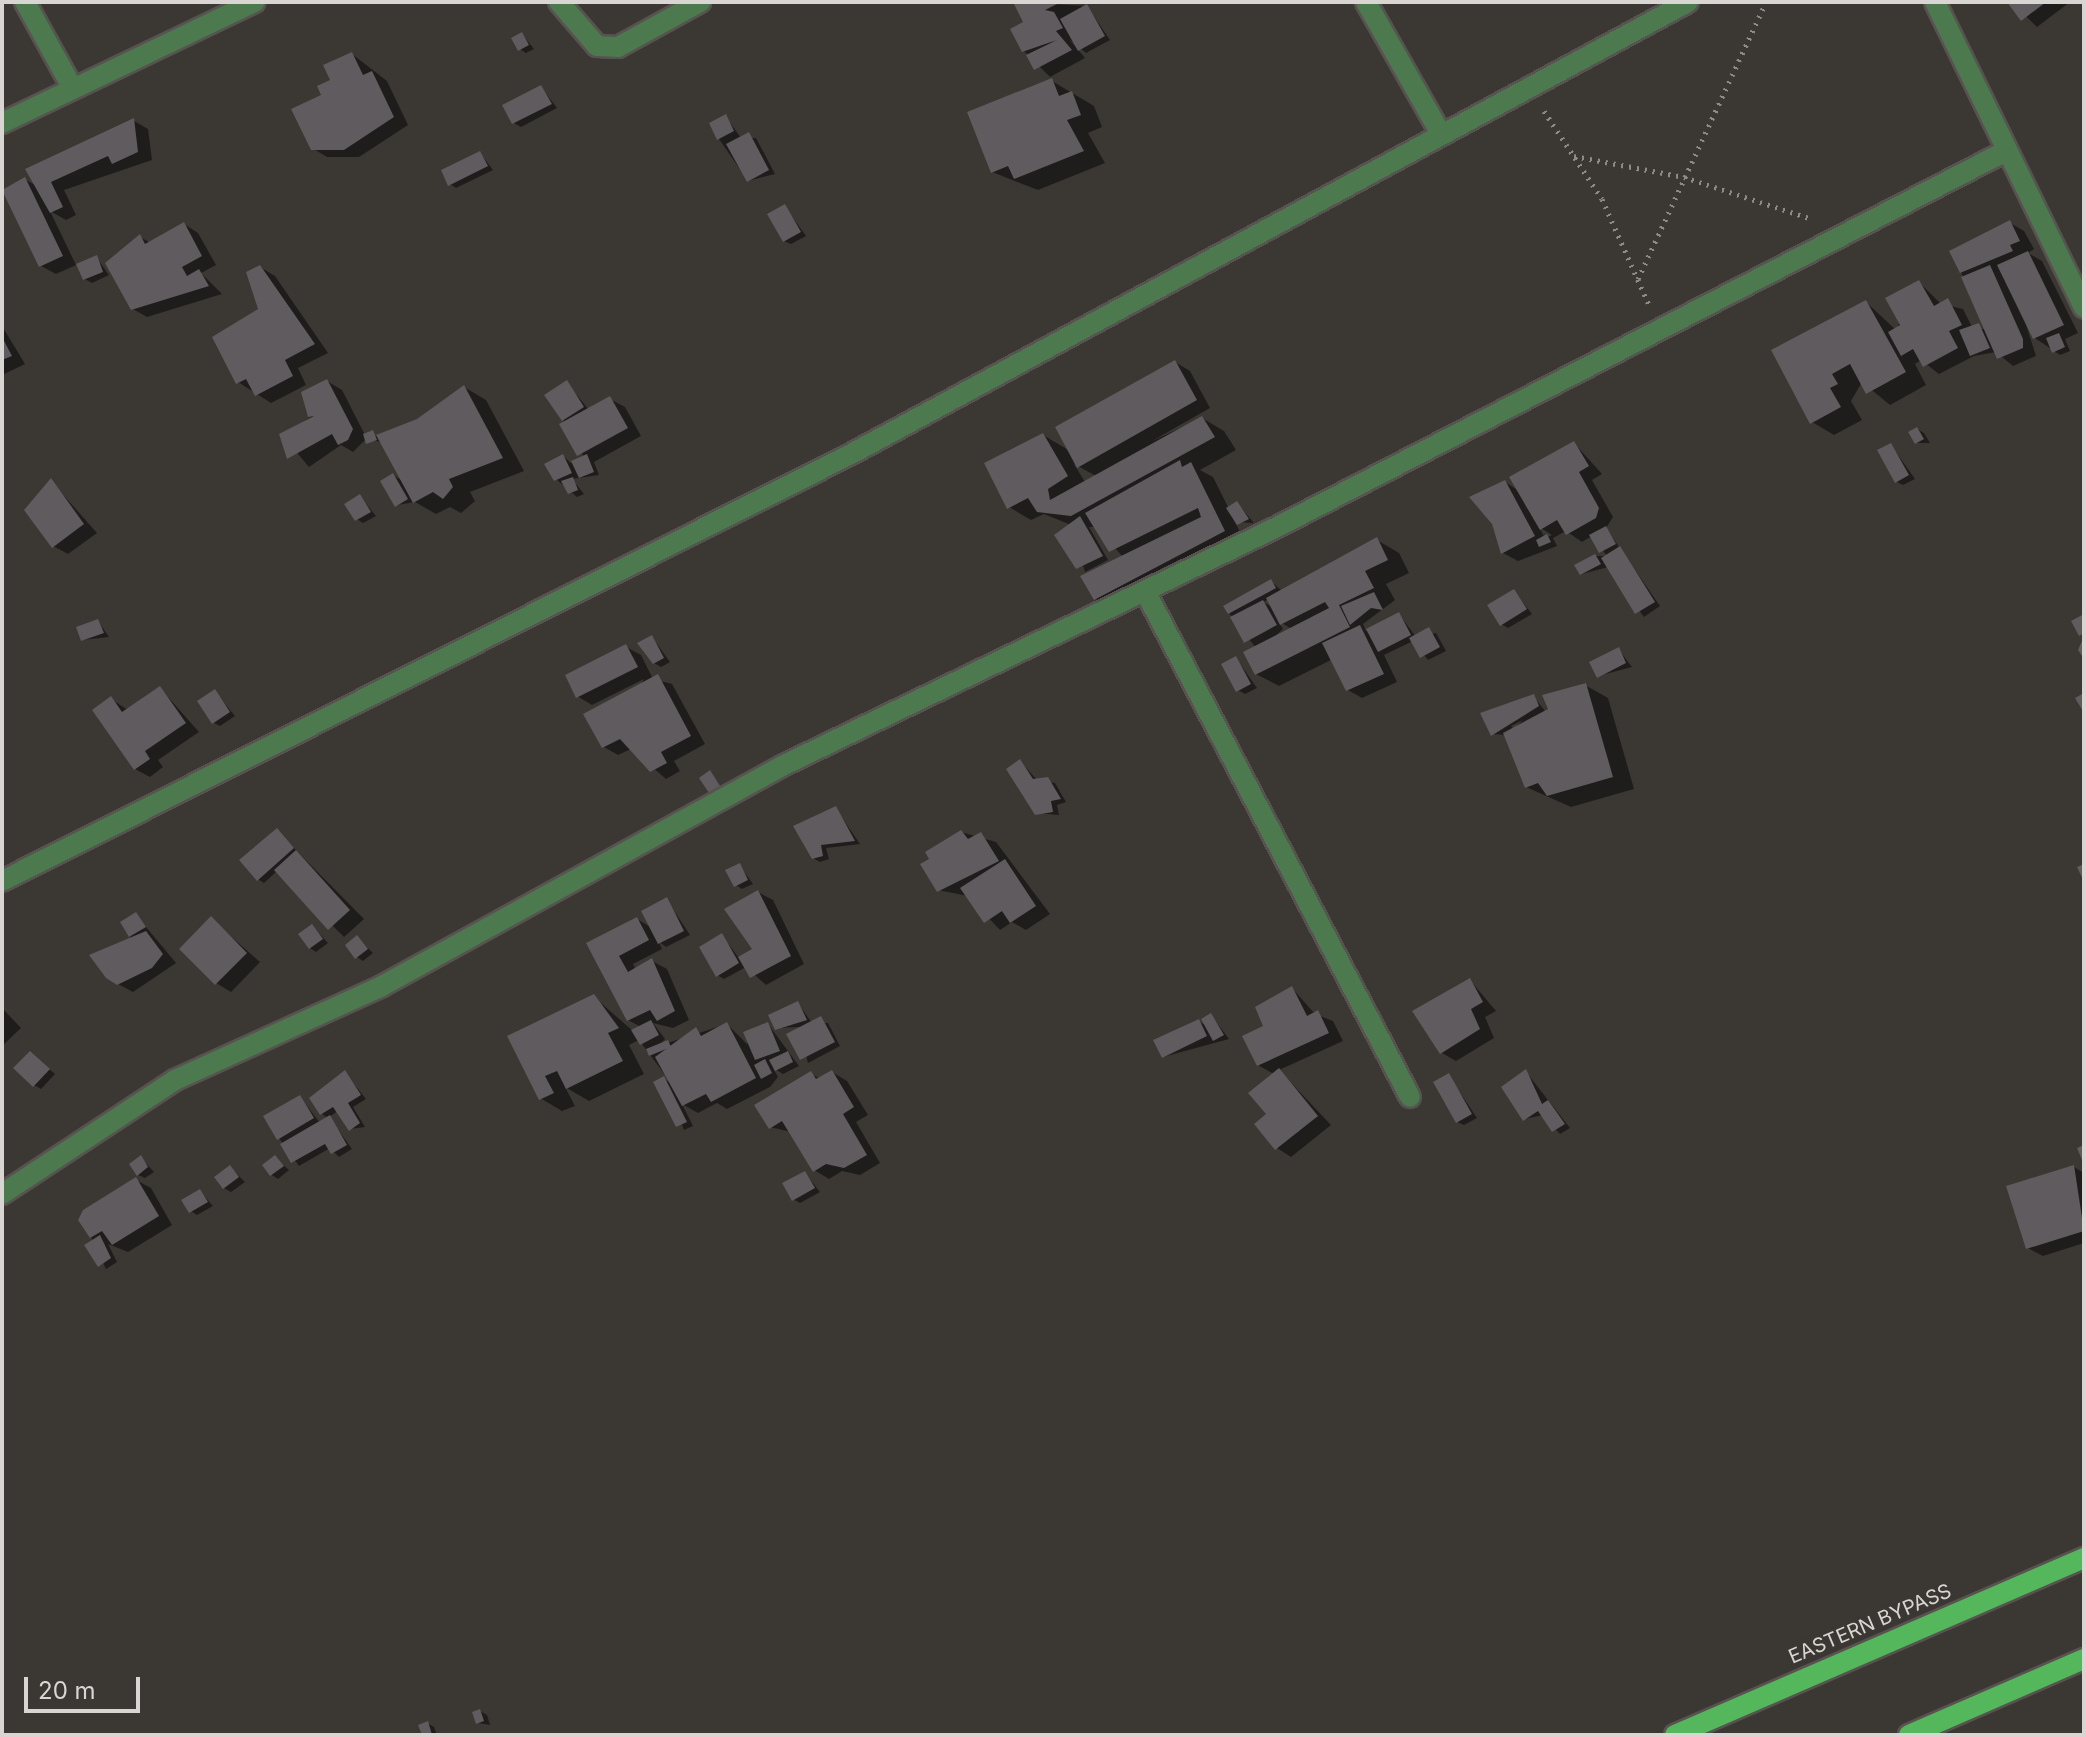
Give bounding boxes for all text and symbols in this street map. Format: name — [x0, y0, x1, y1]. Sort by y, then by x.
street label: EASTERN BYPASS — [1785, 1579, 1955, 1669]
scale bar — [28, 1661, 144, 1711]
text: 20 m — [38, 1676, 96, 1705]

